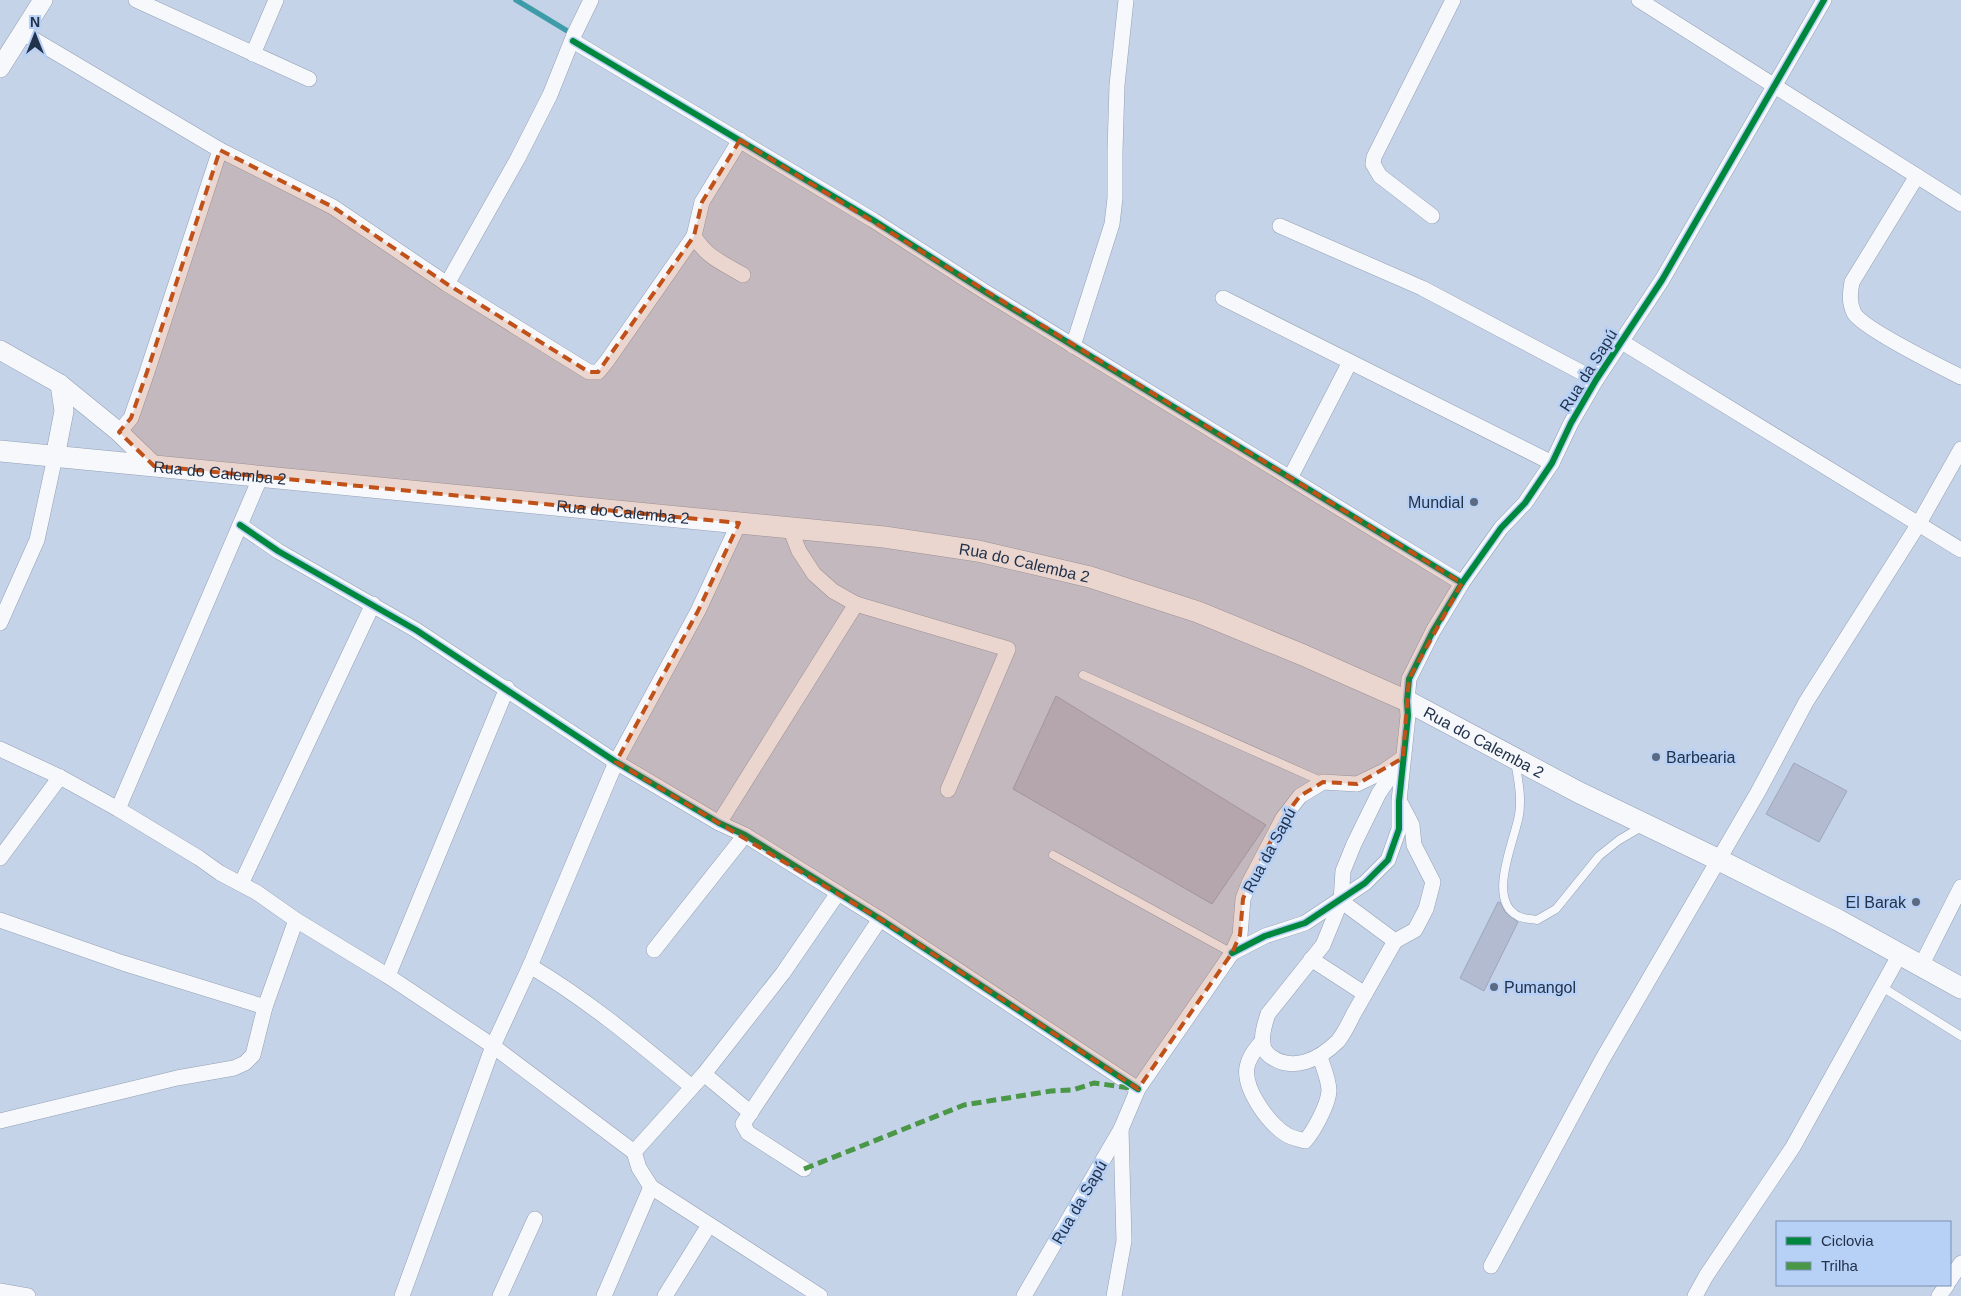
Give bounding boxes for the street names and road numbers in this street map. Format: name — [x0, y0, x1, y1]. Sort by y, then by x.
street label: Rua da Sapú — [1556, 326, 1620, 414]
street label: Rua do Calemba 2 — [153, 458, 287, 488]
street label: Rua do Calemba 2 — [556, 497, 690, 527]
street label: Rua do Calemba 2 — [958, 540, 1091, 586]
street label: Rua do Calemba 2 — [1421, 703, 1547, 781]
street label: Rua da Sapú — [1240, 805, 1299, 895]
street label: Rua da Sapú — [1049, 1158, 1110, 1247]

